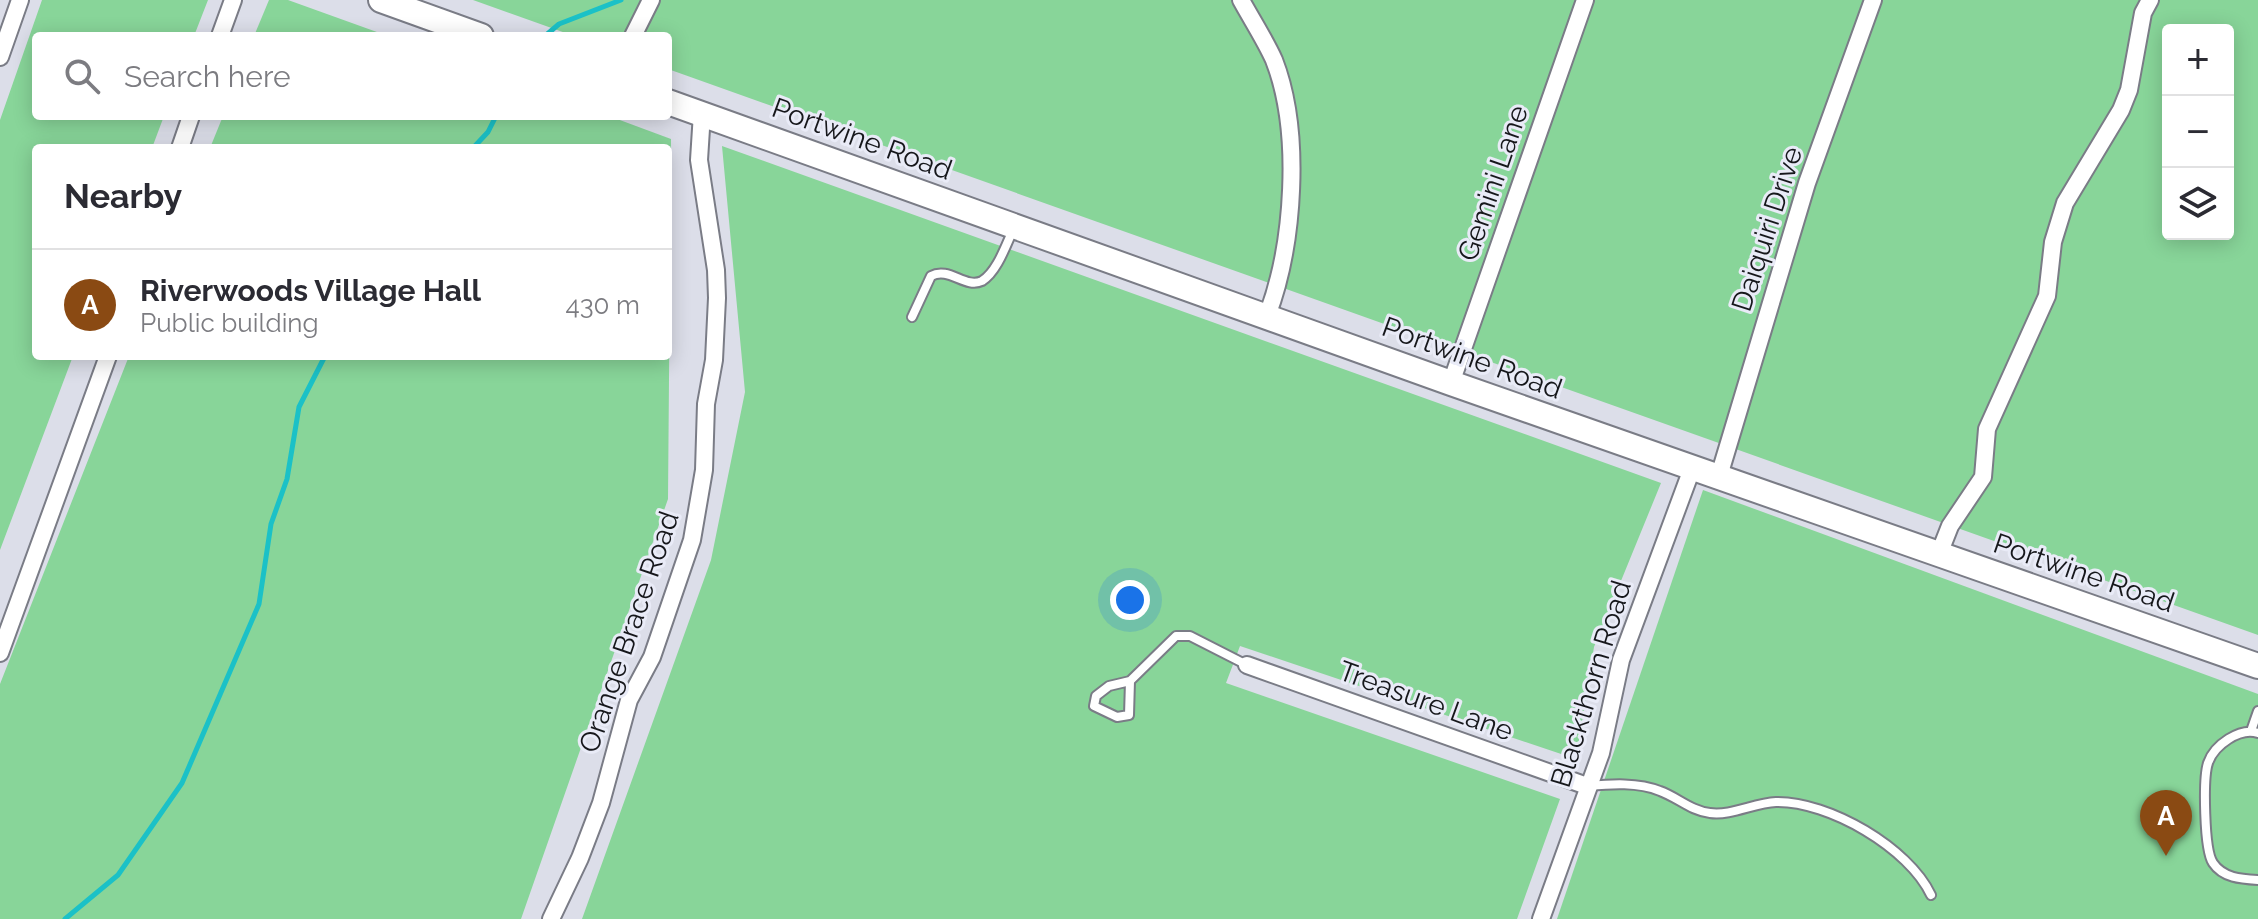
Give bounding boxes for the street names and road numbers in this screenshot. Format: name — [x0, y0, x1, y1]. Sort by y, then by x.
street label: Portwine Road — [768, 91, 956, 187]
street label: Gemini Lane — [1451, 101, 1535, 265]
street label: Daiquiri Drive — [1725, 142, 1809, 316]
street label: Portwine Road — [1378, 310, 1566, 406]
street label: Orange Brace Road — [572, 507, 686, 757]
street label: Portwine Road — [1989, 527, 2179, 619]
street label: Blackthorn Road — [1544, 577, 1638, 791]
street label: Treasure Lane — [1334, 654, 1518, 748]

